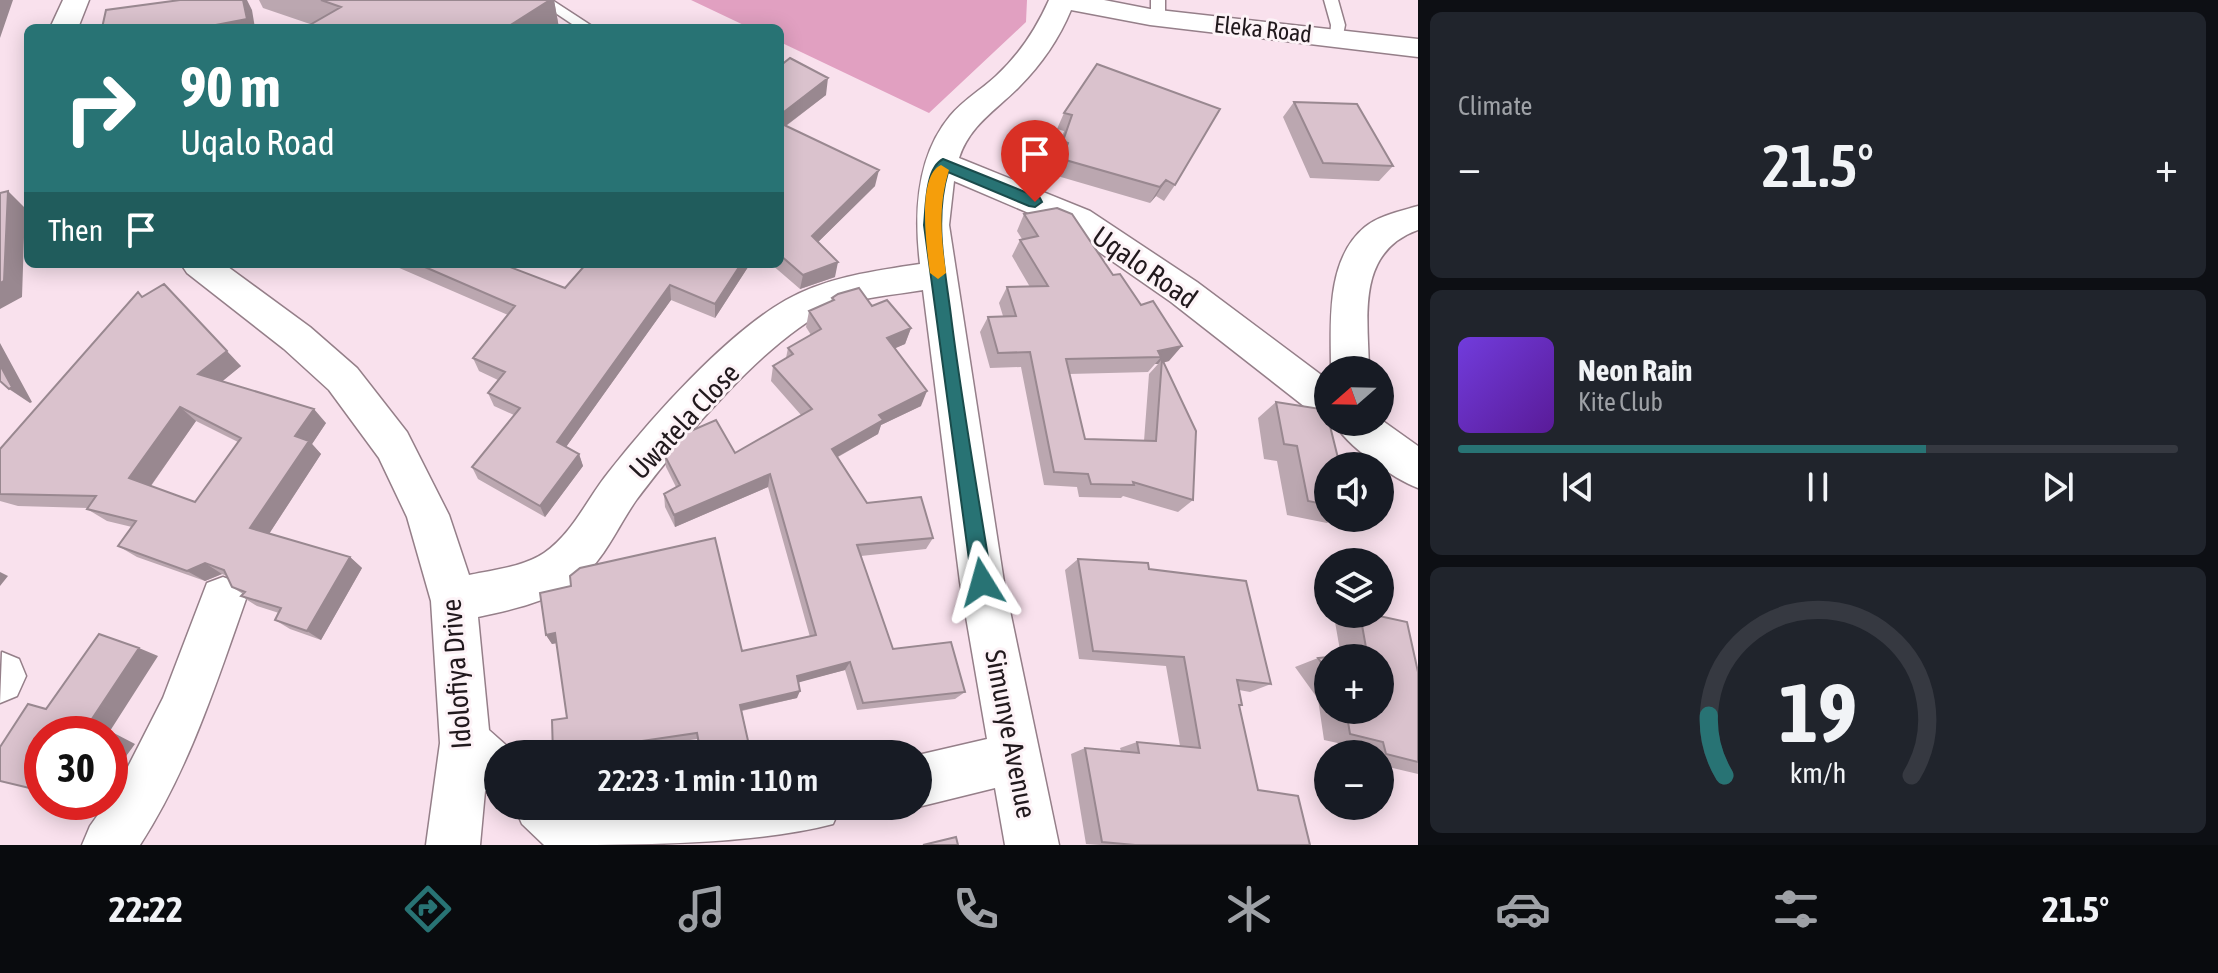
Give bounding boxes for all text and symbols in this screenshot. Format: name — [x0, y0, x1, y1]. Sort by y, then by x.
street label: Eleka Road — [1213, 10, 1313, 48]
text: 90 m — [180, 55, 281, 119]
icon: right — [48, 56, 152, 160]
text: Climate — [1458, 91, 1532, 121]
pin — [1001, 120, 1069, 202]
text: Uqalo Road — [180, 121, 335, 163]
text: 21.5° — [1762, 131, 1874, 200]
icon: arrive — [1013, 132, 1057, 176]
text: − — [1458, 141, 1481, 191]
text: + — [2155, 141, 2178, 191]
icon: arrive — [119, 208, 163, 252]
text: Then — [48, 213, 103, 247]
street label: Uqalo Road — [1087, 219, 1203, 315]
text: Neon Rain — [1578, 353, 1692, 387]
north arrow — [1314, 356, 1394, 436]
map controls — [1314, 356, 1394, 820]
street label: Uwatela Close — [622, 357, 746, 485]
text: Kite Club — [1578, 387, 1663, 417]
button: sound — [1314, 452, 1394, 532]
icon: previous — [1556, 465, 1600, 509]
icon: pause — [1796, 465, 1840, 509]
icon: next — [2036, 465, 2080, 509]
position arrow — [940, 540, 1024, 624]
button: layers — [1314, 548, 1394, 628]
street label: Idolofiya Drive — [435, 598, 477, 750]
button: + — [1314, 644, 1394, 724]
street label: Simunye Avenue — [979, 647, 1043, 821]
text: 19 — [1779, 664, 1857, 760]
speed limit sign: 30 — [24, 716, 128, 820]
button: − — [1314, 740, 1394, 820]
text: km/h — [1790, 756, 1846, 789]
text: 22:23 · 1 min · 110 m — [598, 763, 818, 797]
icon: directions — [400, 881, 456, 937]
icon: music — [674, 881, 730, 937]
icon: phone — [948, 881, 1004, 937]
icon: climate — [1221, 881, 1277, 937]
icon: car — [1495, 881, 1551, 937]
icon: filters — [1768, 881, 1824, 937]
text: 22:22 — [109, 888, 183, 930]
text: 21.5° — [2042, 888, 2109, 930]

